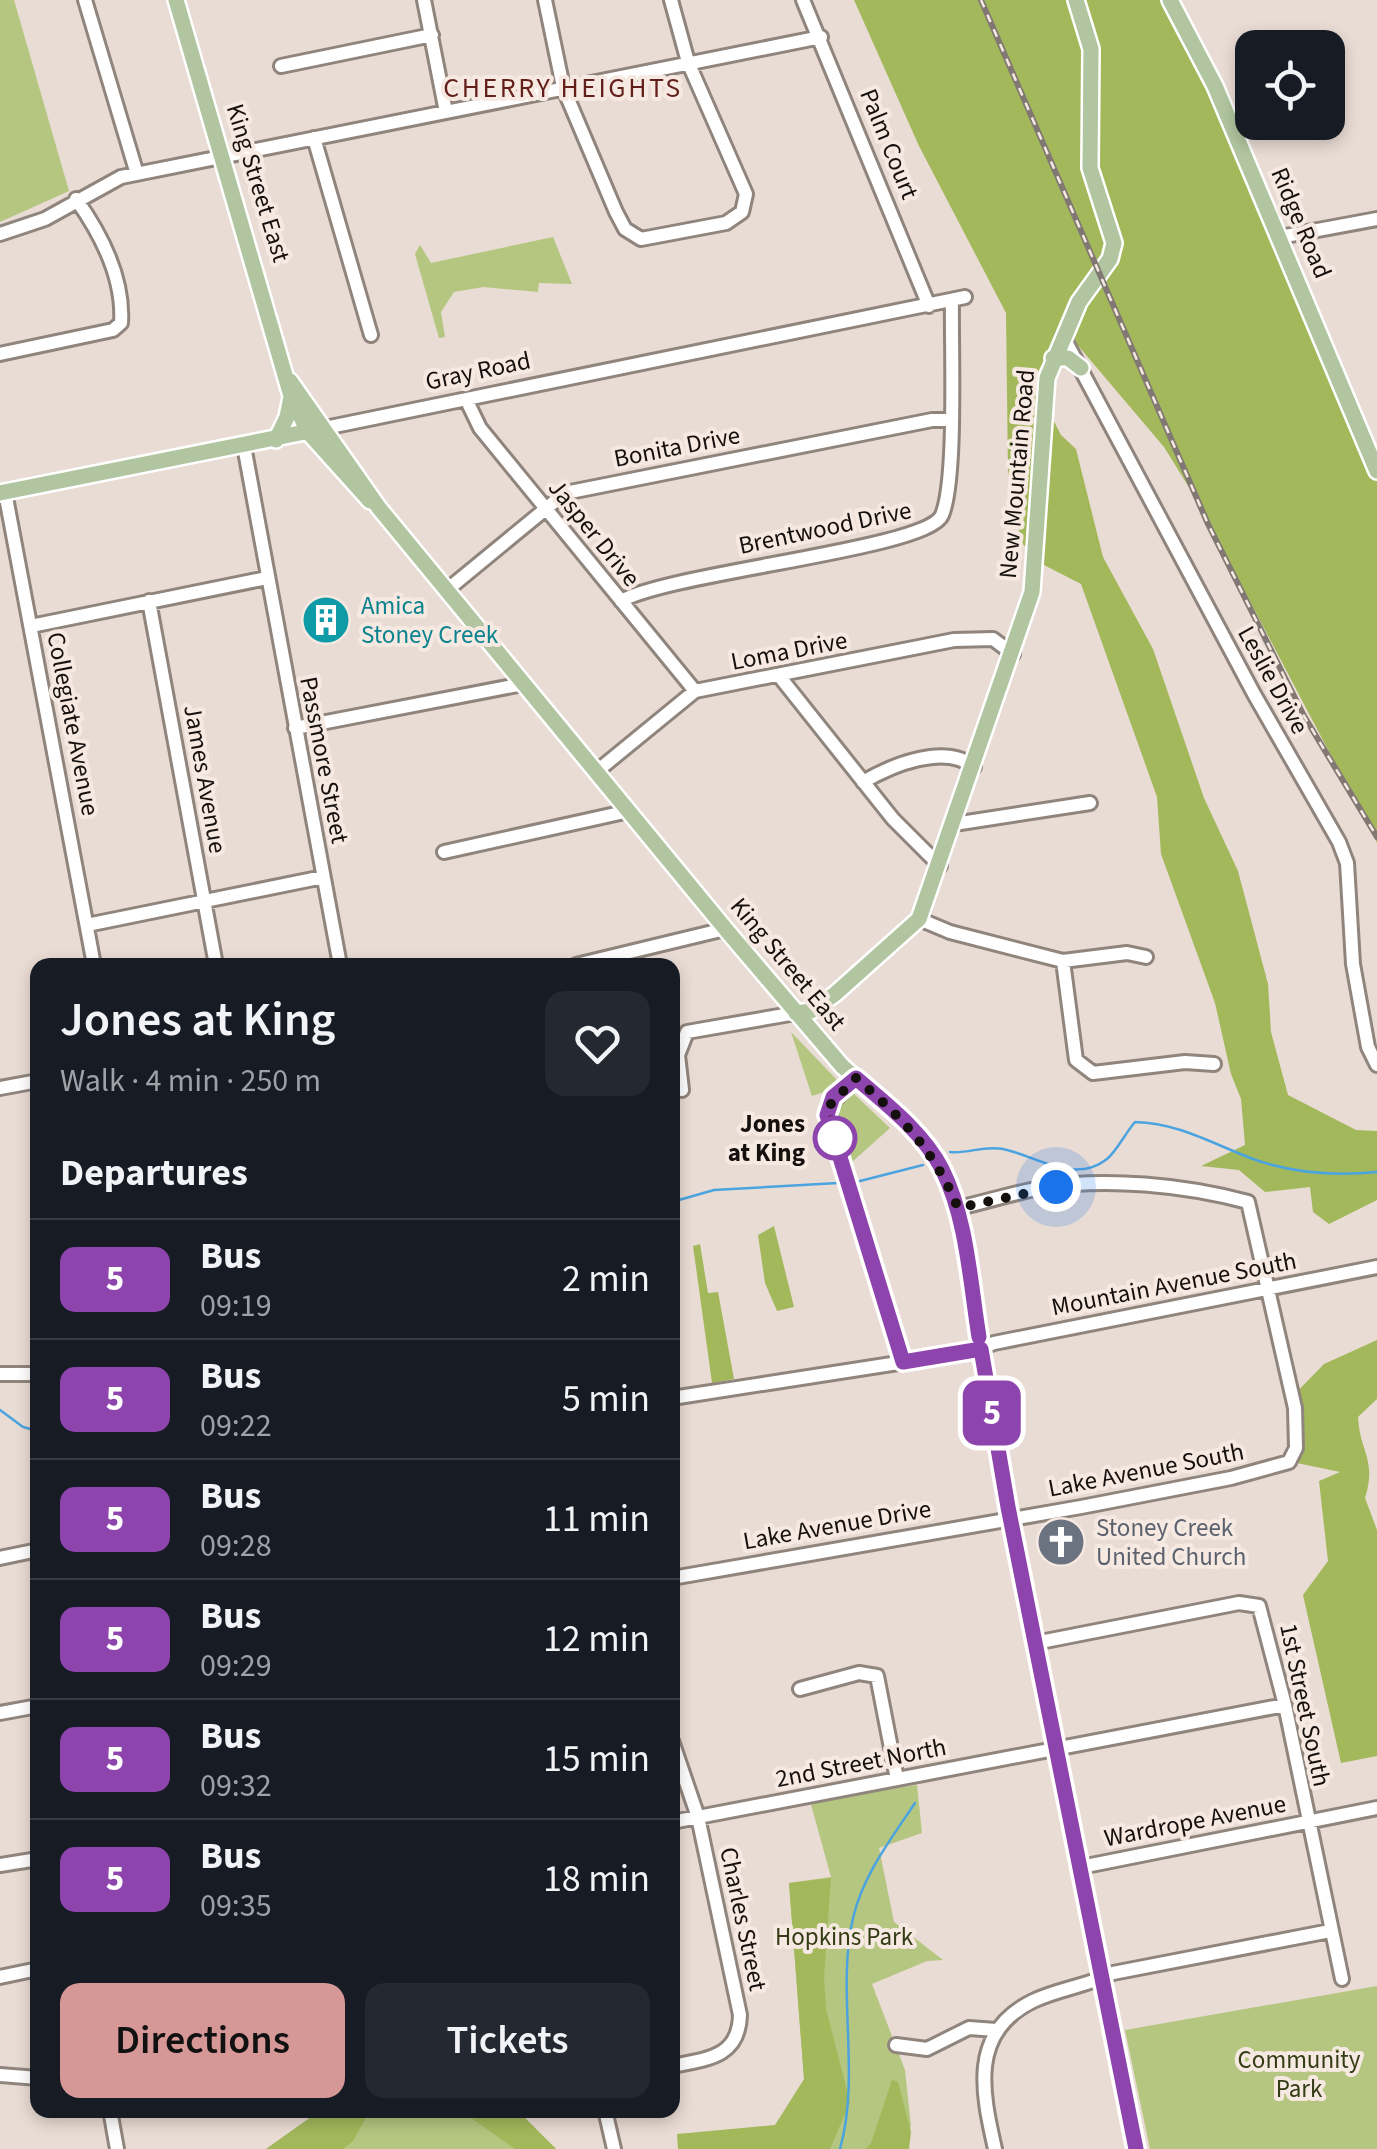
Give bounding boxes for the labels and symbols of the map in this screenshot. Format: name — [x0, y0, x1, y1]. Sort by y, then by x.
district label: CHERRY HEIGHTS — [443, 68, 683, 108]
street label: Palm Court — [851, 83, 928, 205]
street label: King Street East — [217, 99, 299, 267]
street label: Ridge Road — [1261, 162, 1341, 284]
street label: Gray Road — [422, 342, 534, 400]
street label: New Mountain Road — [990, 368, 1044, 580]
street label: Bonita Drive — [611, 417, 743, 477]
street label: Jasper Drive — [539, 471, 649, 595]
street label: Brentwood Drive — [735, 492, 915, 564]
place label: Amica Stoney Creek — [361, 588, 499, 653]
building icon: Amica Stoney Creek — [300, 594, 352, 646]
street label: Leslie Drive — [1228, 619, 1318, 741]
street label: Loma Drive — [728, 622, 850, 680]
street label: Collegiate Avenue — [38, 629, 108, 819]
street label: Passmore Street — [290, 673, 358, 847]
street label: James Avenue — [174, 702, 236, 856]
street label: King Street East — [722, 890, 855, 1039]
place label: Jones at King — [728, 1106, 805, 1171]
marker: Jones at King — [814, 1117, 856, 1159]
your location — [1031, 1162, 1081, 1212]
street label: Mountain Avenue South — [1048, 1243, 1300, 1325]
line badge: 5 — [960, 1380, 1024, 1446]
street label: Lake Avenue South — [1045, 1433, 1247, 1507]
street label: Lake Avenue Drive — [740, 1491, 934, 1559]
place label: Stoney Creek United Church — [1096, 1510, 1246, 1575]
church icon: Stoney Creek United Church — [1035, 1516, 1087, 1568]
street label: 1st Street South — [1270, 1620, 1340, 1790]
street label: 2nd Street North — [773, 1729, 949, 1797]
street label: Wardrope Avenue — [1101, 1786, 1289, 1856]
street label: Charles Street — [710, 1844, 776, 1995]
park label: Hopkins Park — [775, 1919, 914, 1955]
park label: Community Park — [1238, 2042, 1361, 2107]

